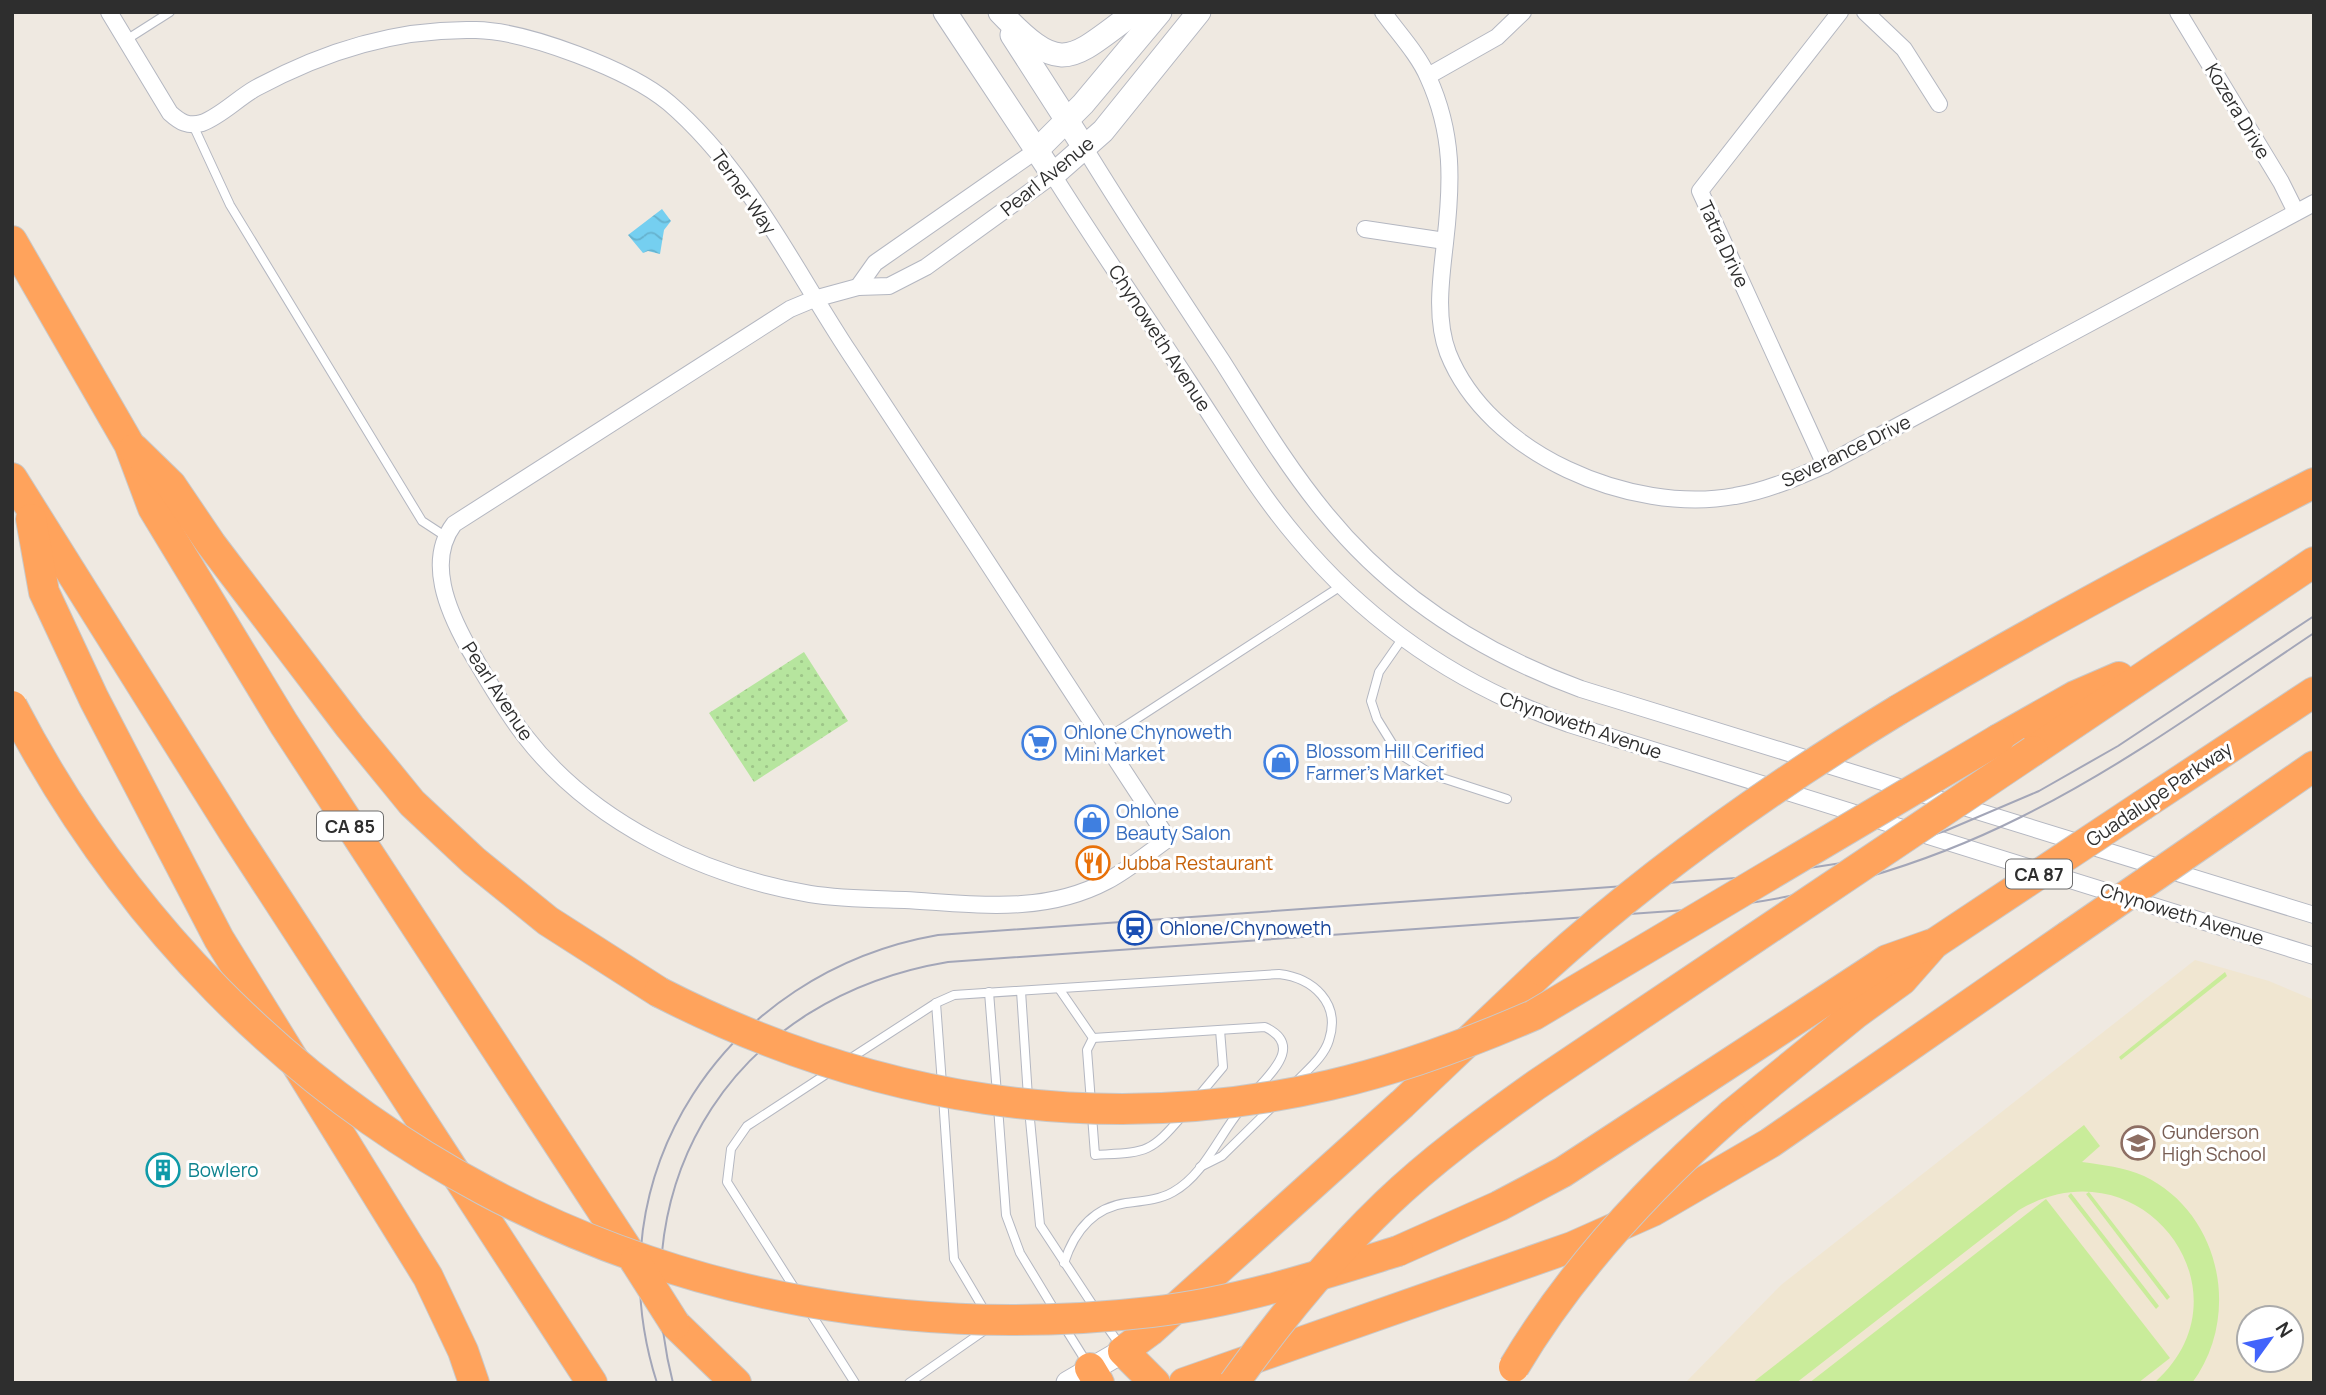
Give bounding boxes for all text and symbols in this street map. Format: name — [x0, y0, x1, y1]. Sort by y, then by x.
street label: Kozera Drive — [2199, 58, 2277, 164]
street label: Pearl Avenue — [995, 130, 1099, 222]
street label: Terner Way — [705, 145, 783, 239]
street label: Tatra Drive — [1692, 196, 1756, 292]
street label: Chynoweth Avenue — [1103, 260, 1217, 416]
street label: Severance Drive — [1777, 408, 1915, 494]
street label: Pearl Avenue — [456, 637, 540, 745]
street label: Chynoweth Avenue — [1496, 685, 1666, 765]
place label: Ohlone Chynoweth Mini Market — [1064, 719, 1232, 767]
supermarket icon: Ohlone Chynoweth Mini Market — [1020, 724, 1058, 762]
street label: Guadalupe Parkway — [2081, 735, 2237, 853]
place label: Blossom Hill Cerified Farmer's Market — [1306, 738, 1484, 786]
shop icon: Blossom Hill Cerified Farmer's Market — [1262, 743, 1300, 781]
place label: Ohlone Beauty Salon — [1116, 798, 1231, 846]
shop icon: Ohlone Beauty Salon — [1073, 803, 1111, 841]
road number: CA 85 — [317, 812, 383, 840]
restaurant icon: Jubba Restaurant — [1074, 844, 1112, 882]
place label: Jubba Restaurant — [1118, 850, 1273, 876]
road number: CA 87 — [2006, 860, 2072, 888]
street label: Chynoweth Avenue — [2097, 877, 2267, 951]
station icon: Ohlone/Chynoweth — [1116, 909, 1154, 947]
place label: Ohlone/Chynoweth — [1160, 915, 1332, 941]
place label: Gunderson High School — [2162, 1119, 2266, 1167]
school or university icon: Gunderson High School — [2119, 1124, 2157, 1162]
building icon: Bowlero — [144, 1151, 182, 1189]
place label: Bowlero — [188, 1157, 259, 1183]
north arrow — [2235, 1304, 2305, 1374]
text: N — [2270, 1317, 2299, 1343]

